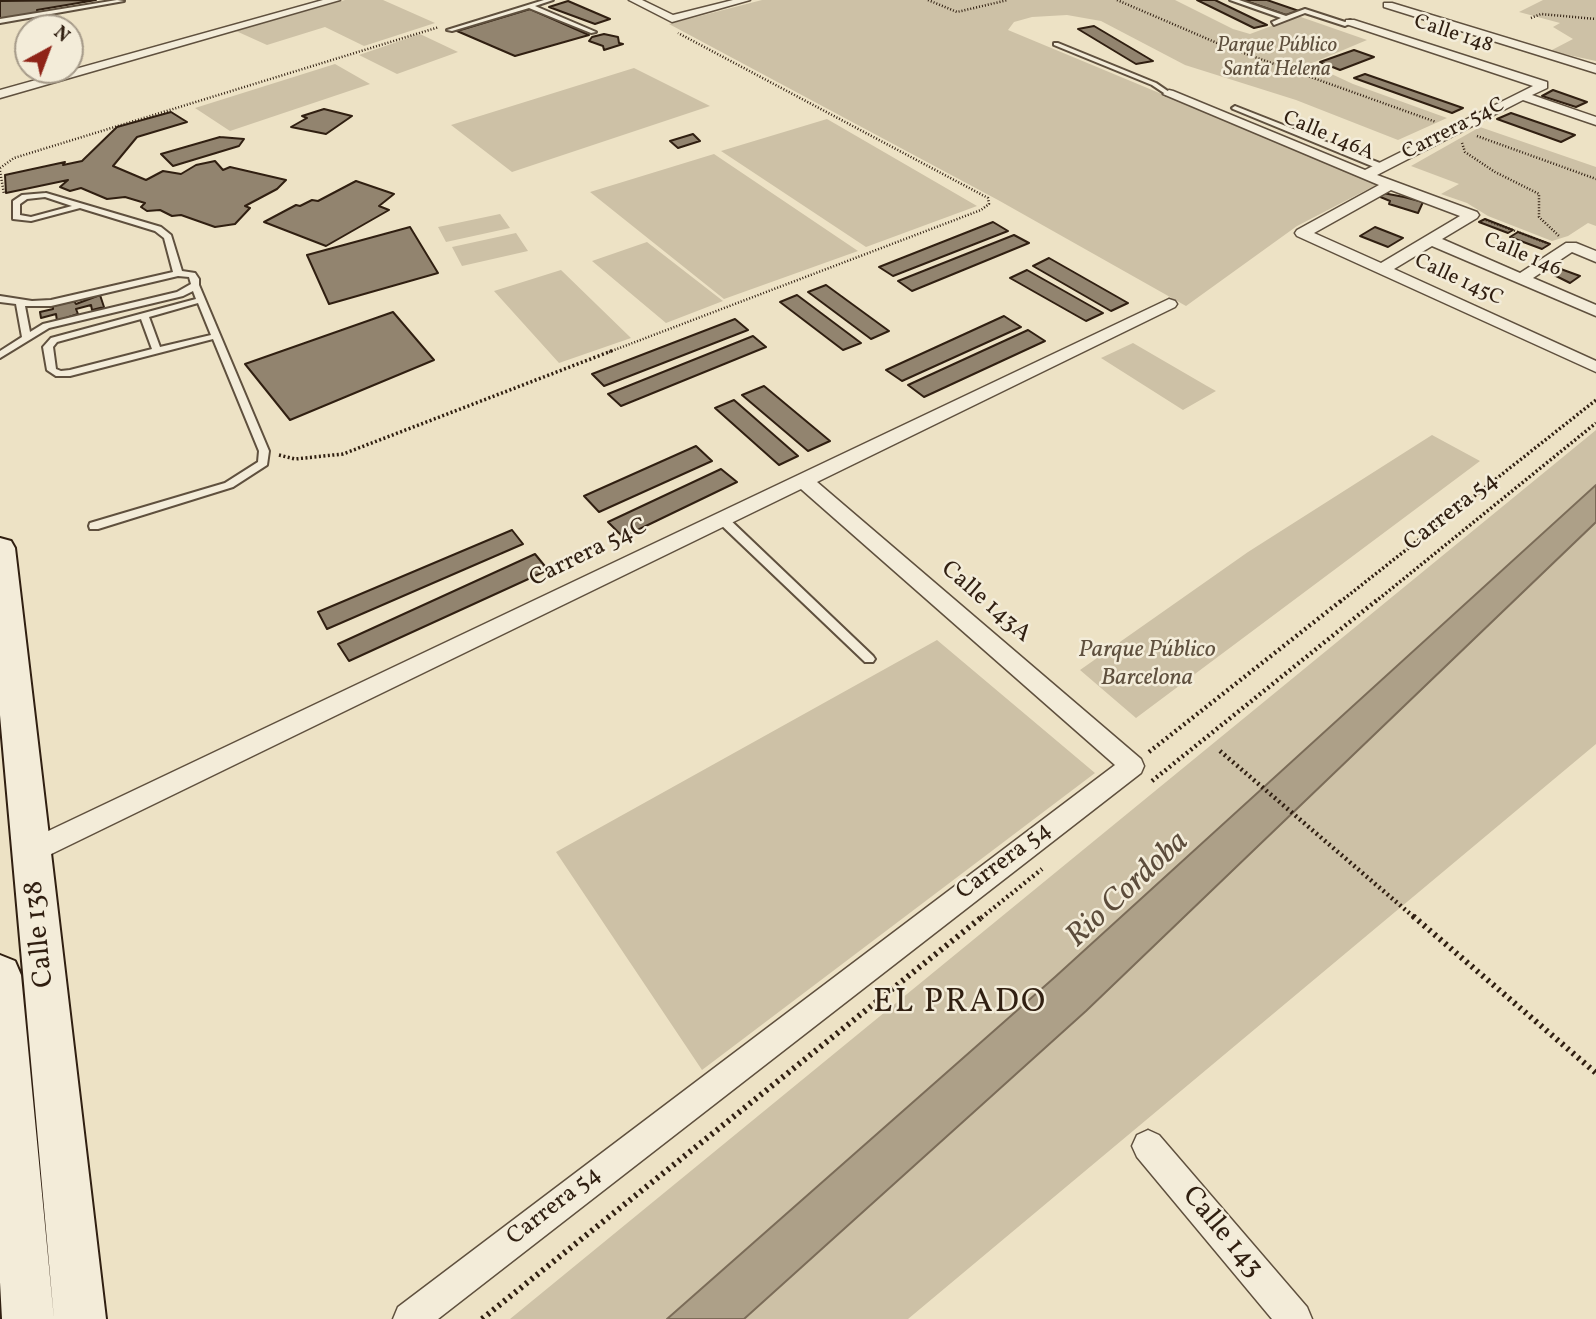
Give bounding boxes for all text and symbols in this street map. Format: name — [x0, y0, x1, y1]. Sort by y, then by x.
street label: Calle 148 — [1410, 10, 1496, 60]
north arrow — [14, 14, 84, 84]
text: N — [48, 20, 75, 49]
park label: Parque Público Santa Helena — [1217, 34, 1337, 84]
street label: Carrera 54C — [1399, 93, 1509, 167]
street label: Calle 146A — [1279, 106, 1377, 168]
street label: Calle 146 — [1479, 228, 1565, 284]
street label: Calle 145C — [1410, 250, 1506, 312]
street label: Carrera 54 — [1399, 467, 1505, 559]
street label: Carrera 54C — [525, 513, 653, 595]
street label: Calle 143A — [934, 556, 1036, 650]
park label: Parque Público Barcelona — [1078, 638, 1216, 694]
street label: Carrera 54 — [952, 817, 1058, 907]
water label: Rio Cordoba — [1060, 825, 1198, 957]
street label: Calle 138 — [19, 879, 63, 989]
district label: EL PRADO — [874, 985, 1046, 1025]
street label: Carrera 54 — [502, 1161, 608, 1253]
street label: Calle 143 — [1173, 1181, 1269, 1285]

